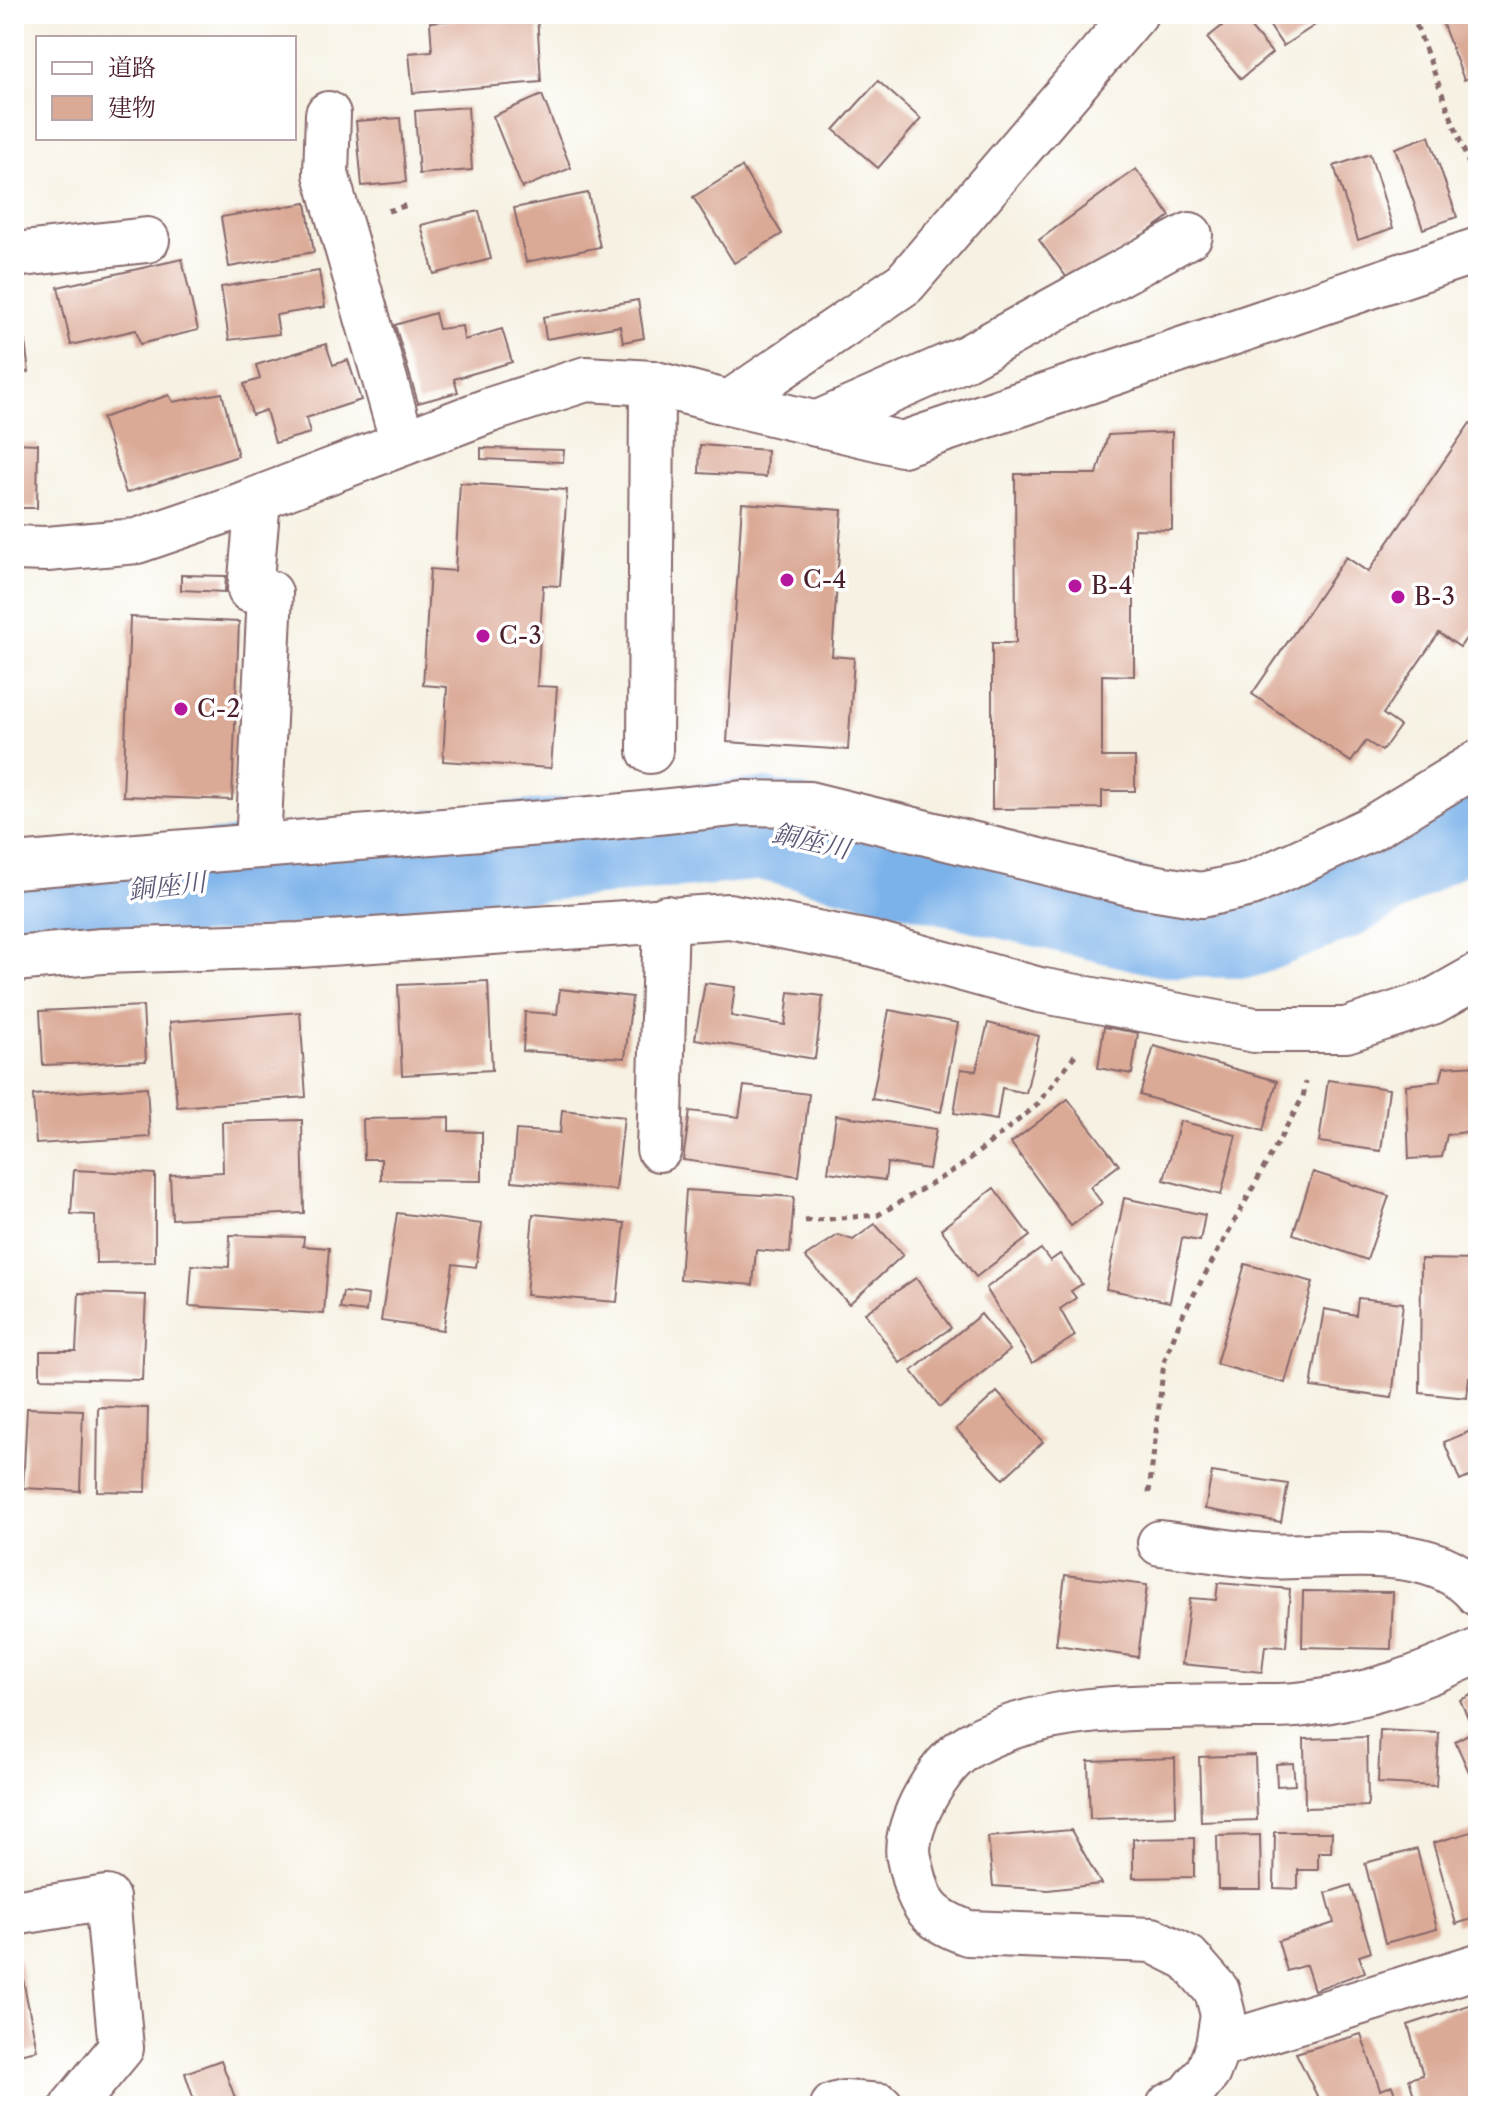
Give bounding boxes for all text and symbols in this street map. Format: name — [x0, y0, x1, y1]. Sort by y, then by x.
legend — [36, 36, 296, 140]
text: 道路 — [108, 53, 156, 82]
text: 建物 — [108, 93, 156, 122]
place label: C-4 — [803, 565, 846, 594]
marker: C-4 — [778, 571, 796, 589]
place label: B-4 — [1091, 571, 1133, 600]
marker: B-4 — [1066, 577, 1084, 595]
place label: B-3 — [1414, 582, 1455, 611]
marker: B-3 — [1389, 588, 1407, 606]
place label: C-3 — [499, 621, 542, 650]
marker: C-3 — [474, 627, 492, 645]
place label: C-2 — [197, 694, 240, 723]
marker: C-2 — [172, 700, 190, 718]
water label: 銅座川 — [769, 817, 856, 866]
water label: 銅座川 — [127, 866, 210, 906]

